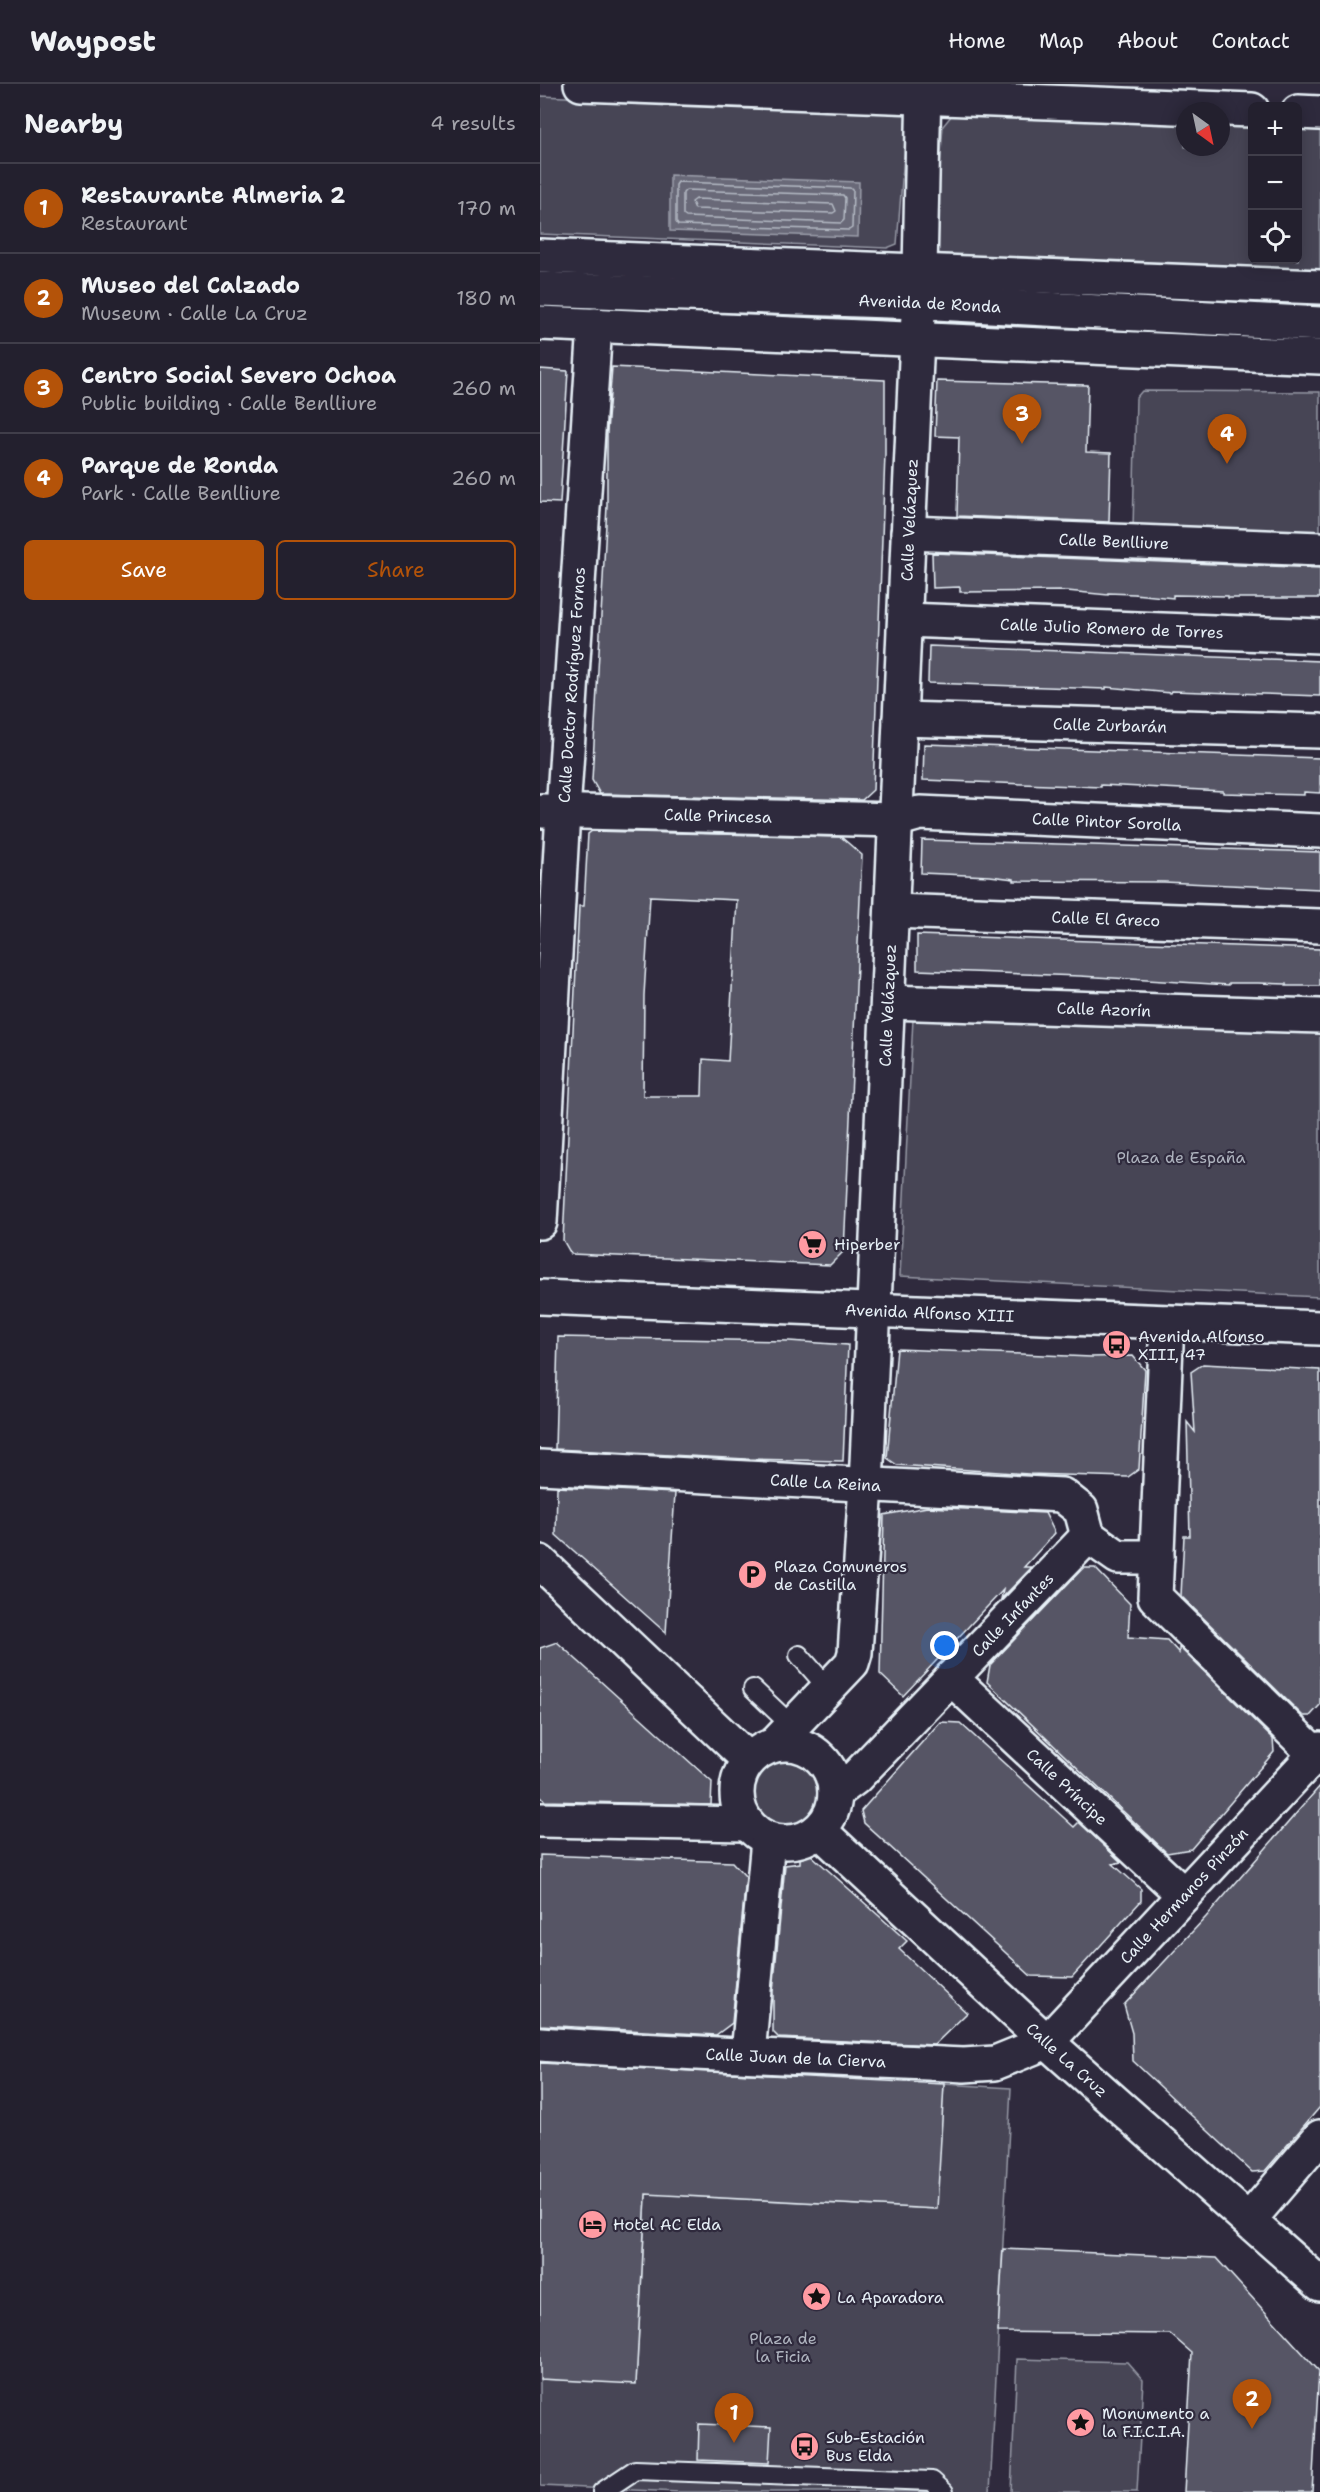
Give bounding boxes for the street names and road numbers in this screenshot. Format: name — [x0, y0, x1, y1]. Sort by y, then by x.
street label: Avenida de Ronda — [858, 289, 1002, 317]
street label: Calle Velázquez — [896, 458, 922, 582]
street label: Calle Benlliure — [1058, 528, 1169, 554]
street label: Calle Doctor Rodríguez Fornos — [553, 566, 590, 804]
street label: Calle Julio Romero de Torres — [1000, 613, 1224, 643]
street label: Calle Zurbarán — [1053, 713, 1167, 737]
street label: Calle Princesa — [664, 804, 772, 827]
street label: Calle Pintor Sorolla — [1031, 808, 1182, 835]
street label: Calle El Greco — [1051, 906, 1161, 931]
street label: Calle Velázquez — [874, 944, 901, 1067]
street label: Calle Azorín — [1056, 997, 1152, 1021]
street label: Avenida Alfonso XIII — [845, 1299, 1015, 1326]
street label: Calle La Reina — [770, 1469, 882, 1496]
street label: Calle Infantes — [967, 1568, 1058, 1661]
street label: Calle Príncipe — [1022, 1743, 1112, 1829]
street label: Calle Hermanos Pinzón — [1115, 1823, 1252, 1968]
street label: Calle La Cruz — [1022, 2018, 1112, 2102]
street label: Calle Juan de la Cierva — [705, 2043, 886, 2072]

